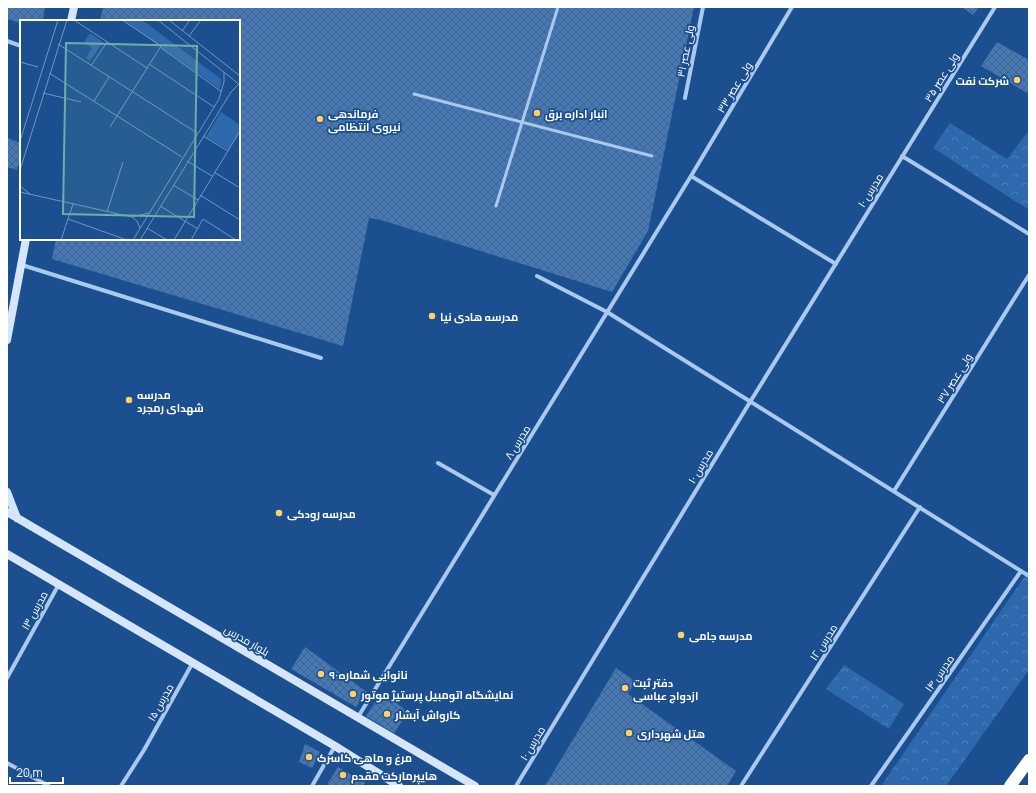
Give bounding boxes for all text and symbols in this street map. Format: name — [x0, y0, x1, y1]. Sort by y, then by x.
inset map — [20, 20, 240, 240]
street label: ولی عصر ۳۱ — [673, 24, 697, 78]
street label: ولی عصر ۳۵ — [920, 50, 962, 104]
street label: ولی عصر ۳۳ — [713, 59, 755, 115]
place label: شرکت نفت — [956, 73, 1009, 88]
marker: شرکت نفت — [1012, 75, 1022, 85]
place label: فرماندهی نیروی انتظامی — [328, 106, 401, 135]
place label: انبار اداره برق — [545, 106, 608, 122]
marker: انبار اداره برق — [532, 108, 542, 118]
marker: فرماندهی نیروی انتظامی — [315, 114, 325, 124]
street label: مدرس ۱۰ — [854, 170, 886, 210]
place label: مدرسه هادی نیا — [440, 309, 518, 324]
marker: مدرسه هادی نیا — [427, 311, 437, 321]
street label: ولی عصر ۳۷ — [933, 350, 975, 406]
place label: مدرسه شهدای رمجرد — [137, 387, 204, 416]
marker: مدرسه شهدای رمجرد — [124, 395, 134, 405]
street label: مدرس ۸ — [501, 422, 533, 462]
street label: مدرس ۱۰ — [684, 446, 716, 486]
place label: مدرسه رودکی — [287, 506, 356, 522]
marker: مدرسه رودکی — [274, 508, 284, 518]
street label: مدرس ۱۳ — [17, 588, 51, 632]
street label: بلوار مدرس — [222, 621, 272, 659]
street label: مدرس ۱۲ — [806, 621, 840, 663]
place label: مدرسه جامی — [689, 628, 753, 643]
marker: مدرسه جامی — [676, 630, 686, 640]
street label: مدرس ۱۴ — [921, 651, 957, 695]
place label: نانوایی شماره۹۰ — [329, 667, 408, 683]
marker: نانوایی شماره۹۰ — [316, 669, 326, 679]
place label: دفتر ثبت ازدواج عباسی — [633, 675, 698, 704]
street label: مدرس ۱۵ — [143, 681, 177, 723]
marker: دفتر ثبت ازدواج عباسی — [620, 683, 630, 693]
place label: نمایشگاه اتومبیل پرستیژ موتور — [360, 687, 513, 704]
marker: نمایشگاه اتومبیل پرستیژ موتور — [348, 689, 358, 699]
place label: کارواش آبشار — [394, 707, 460, 723]
marker: کارواش آبشار — [382, 709, 392, 719]
street label: مدرس ۱۰ — [516, 723, 548, 763]
place label: هتل شهرداری — [637, 726, 705, 742]
marker: هتل شهرداری — [624, 728, 634, 738]
place label: مرغ و ماهی کاسرک — [317, 750, 412, 766]
marker: مرغ و ماهی کاسرک — [304, 752, 314, 762]
scale bar — [10, 759, 63, 785]
text: 20 m — [16, 764, 43, 781]
place label: هایپرمارکت مقدم — [351, 768, 437, 785]
marker: هایپرمارکت مقدم — [338, 770, 348, 780]

